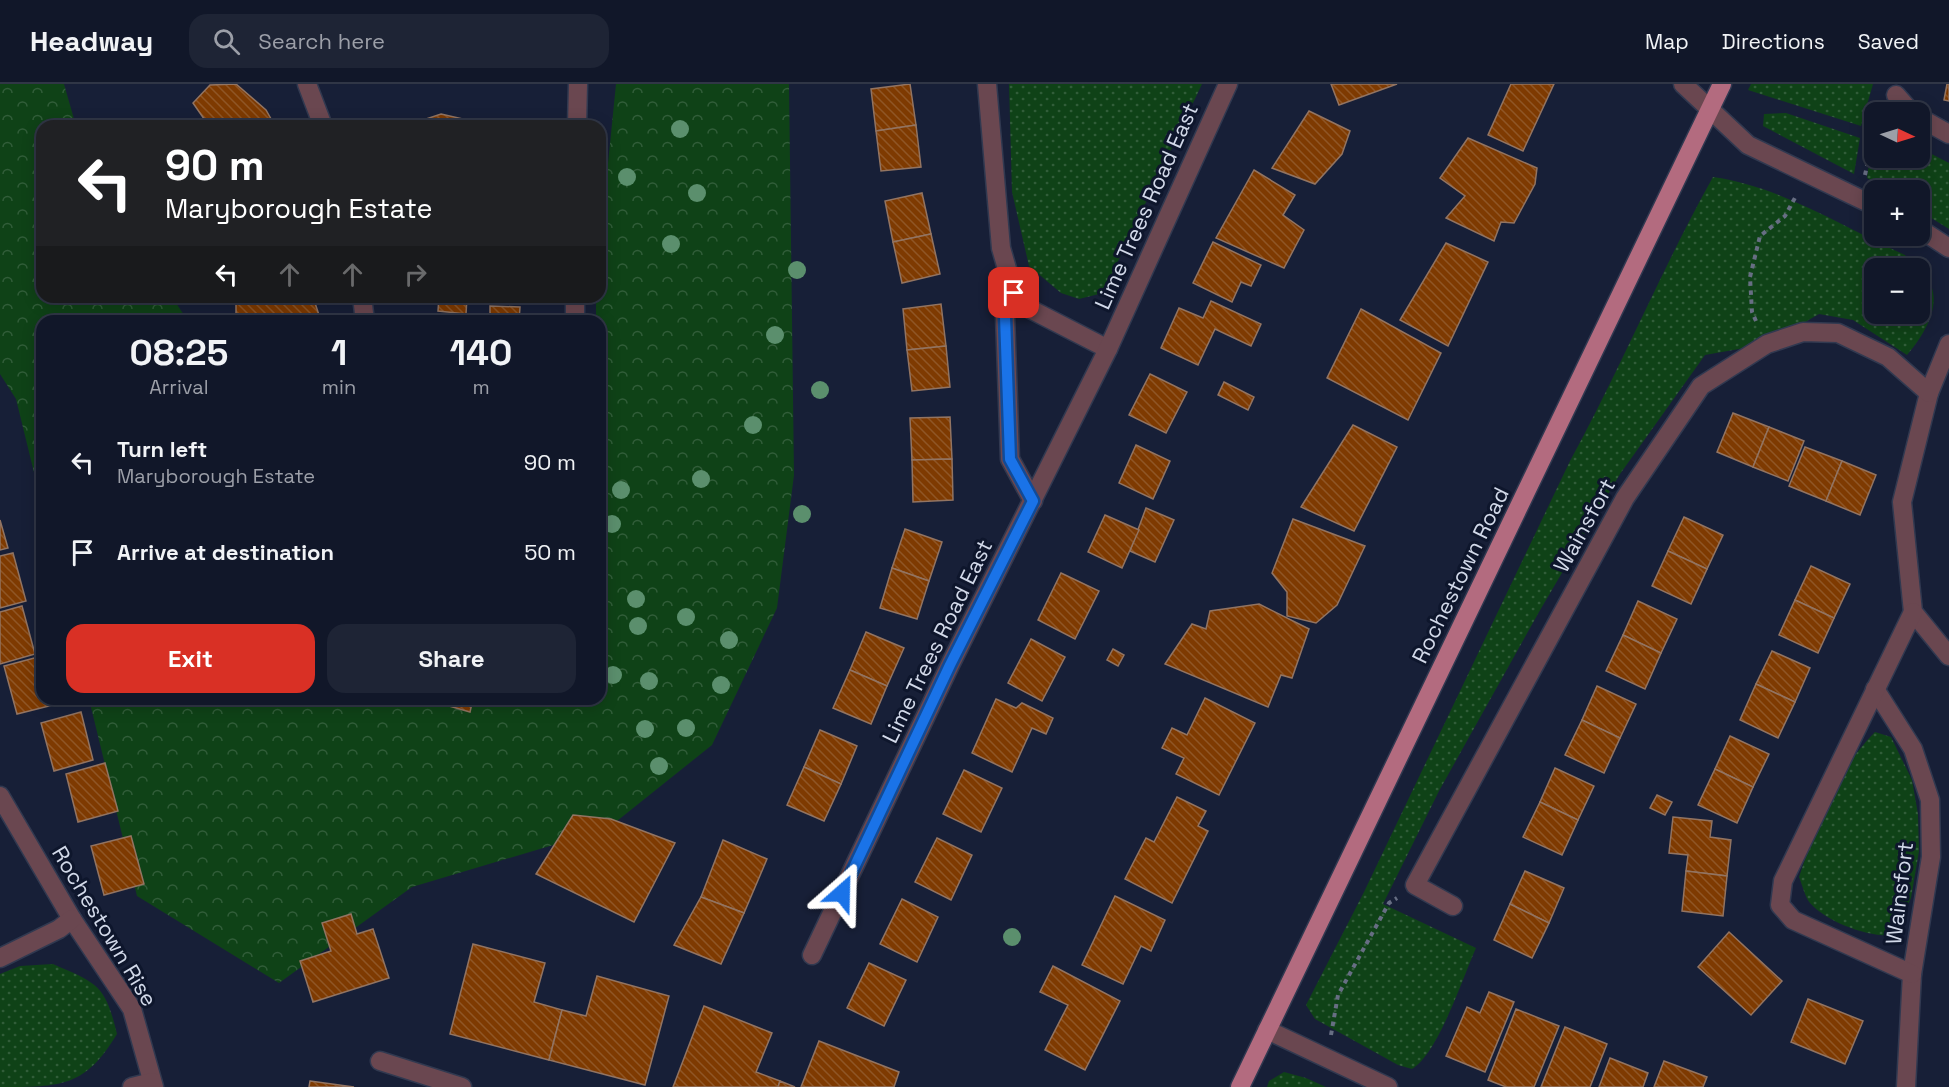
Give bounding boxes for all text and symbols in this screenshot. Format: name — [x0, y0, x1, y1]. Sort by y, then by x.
search box — [189, 14, 609, 68]
text: Headway — [30, 23, 153, 59]
icon: search — [210, 25, 243, 58]
text: Search here — [258, 27, 385, 55]
text: Map — [1645, 28, 1689, 55]
text: Directions — [1722, 28, 1825, 55]
text: Saved — [1858, 28, 1919, 55]
street label: Lime Trees Road East — [1088, 98, 1204, 314]
north arrow — [1864, 102, 1930, 168]
map controls — [1864, 102, 1930, 324]
text: 90 m — [165, 139, 265, 192]
icon: left — [66, 144, 144, 222]
button: + — [1864, 180, 1930, 246]
text: Maryborough Estate — [165, 191, 432, 226]
icon: left — [210, 258, 243, 291]
icon: ahead — [273, 258, 306, 291]
icon: ahead — [336, 258, 369, 291]
icon: right — [399, 258, 432, 291]
button: − — [1864, 258, 1930, 324]
pin — [988, 267, 1039, 318]
icon: arrive — [997, 276, 1030, 309]
text: 08:25 — [130, 330, 228, 376]
text: 1 — [331, 330, 347, 376]
text: 140 — [450, 330, 512, 376]
text: Arrival — [149, 374, 209, 400]
text: min — [322, 374, 356, 400]
text: m — [472, 374, 490, 400]
text: Turn left — [117, 435, 207, 463]
icon: left — [66, 446, 99, 479]
text: 90 m — [524, 448, 576, 476]
text: Maryborough Estate — [117, 463, 315, 489]
street label: Wainsfort — [1547, 473, 1621, 577]
street label: Rochestown Road — [1405, 482, 1515, 668]
street label: Lime Trees Road East — [876, 535, 998, 747]
icon: arrive — [66, 536, 99, 569]
text: Arrive at destination — [117, 538, 334, 566]
text: 50 m — [524, 538, 576, 566]
button: Exit — [66, 624, 315, 693]
button: Share — [327, 624, 576, 693]
street label: Wainsfort — [1879, 840, 1919, 946]
street label: Rochestown Rise — [46, 841, 164, 1011]
position arrow — [810, 861, 874, 925]

